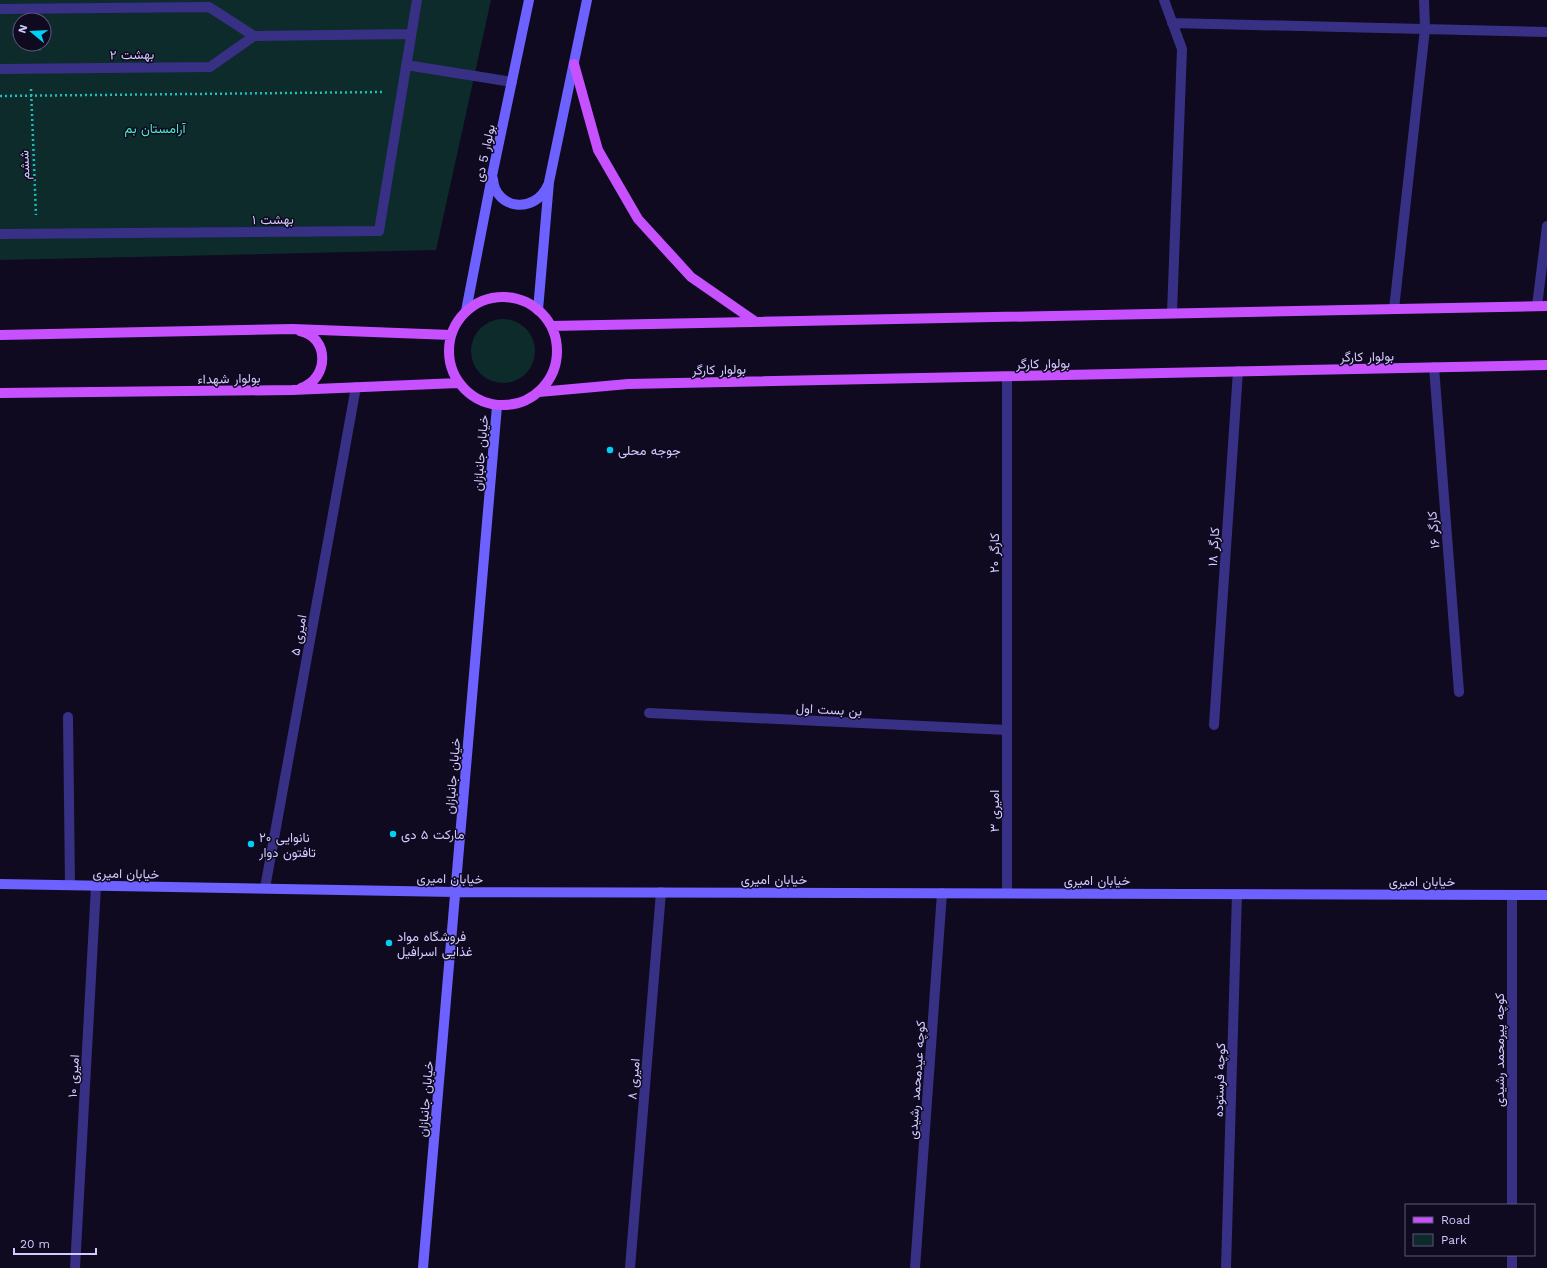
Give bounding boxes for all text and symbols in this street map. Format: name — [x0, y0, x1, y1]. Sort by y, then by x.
north arrow — [12, 12, 52, 52]
text: N — [16, 23, 30, 35]
street label: بهشت ۲ — [110, 47, 155, 63]
park label: آرامستان بم — [124, 121, 187, 137]
street label: بولوار 5 دی — [471, 123, 499, 183]
street label: ششم — [16, 150, 34, 180]
street label: بهشت ۱ — [252, 212, 294, 228]
street label: بولوار کارگر — [1339, 349, 1394, 365]
street label: بولوار کارگر — [1015, 356, 1070, 372]
street label: بولوار کارگر — [691, 362, 746, 378]
street label: بولوار شهداء — [197, 370, 261, 388]
street label: خیابان جانبازان — [470, 414, 492, 492]
place label: جوجه محلی — [618, 443, 681, 459]
marker: جوجه محلی — [605, 445, 615, 455]
street label: کارگر ۱۶ — [1424, 510, 1444, 549]
street label: کارگر ۱۸ — [1205, 527, 1223, 567]
street label: کارگر ۲۰ — [987, 533, 1003, 573]
street label: امیری ۵ — [288, 613, 310, 657]
street label: بن بست اول — [796, 700, 863, 720]
street label: خیابان جانبازان — [442, 737, 464, 815]
street label: امیری ۳ — [987, 790, 1003, 832]
place label: مارکت ۵ دی — [401, 827, 464, 843]
marker: مارکت ۵ دی — [388, 829, 398, 839]
place label: نانوایی ۲۰ تافتون دوار — [258, 830, 316, 861]
marker: نانوایی ۲۰ تافتون دوار — [246, 839, 256, 849]
street label: خیابان امیری — [93, 865, 160, 883]
street label: خیابان امیری — [417, 870, 484, 888]
street label: خیابان امیری — [741, 872, 808, 888]
street label: خیابان امیری — [1064, 873, 1131, 889]
street label: خیابان امیری — [1389, 874, 1456, 890]
place label: فروشگاه مواد غذایی اسرافیل — [397, 929, 473, 960]
marker: فروشگاه مواد غذایی اسرافیل — [384, 938, 394, 948]
street label: کوچه پیرمحمد رشیدی — [1492, 993, 1509, 1107]
street label: کوچه عیدمحمد رشیدی — [905, 1020, 930, 1140]
street label: کوچه فرستوده — [1211, 1042, 1230, 1118]
street label: امیری ۱۰ — [65, 1054, 83, 1098]
street label: امیری ۸ — [624, 1058, 644, 1100]
street label: خیابان جانبازان — [415, 1060, 437, 1138]
legend — [1405, 1204, 1535, 1256]
text: Road — [1441, 1213, 1470, 1227]
scale bar — [14, 1230, 96, 1256]
text: Park — [1441, 1233, 1467, 1247]
text: 20 m — [20, 1237, 50, 1251]

